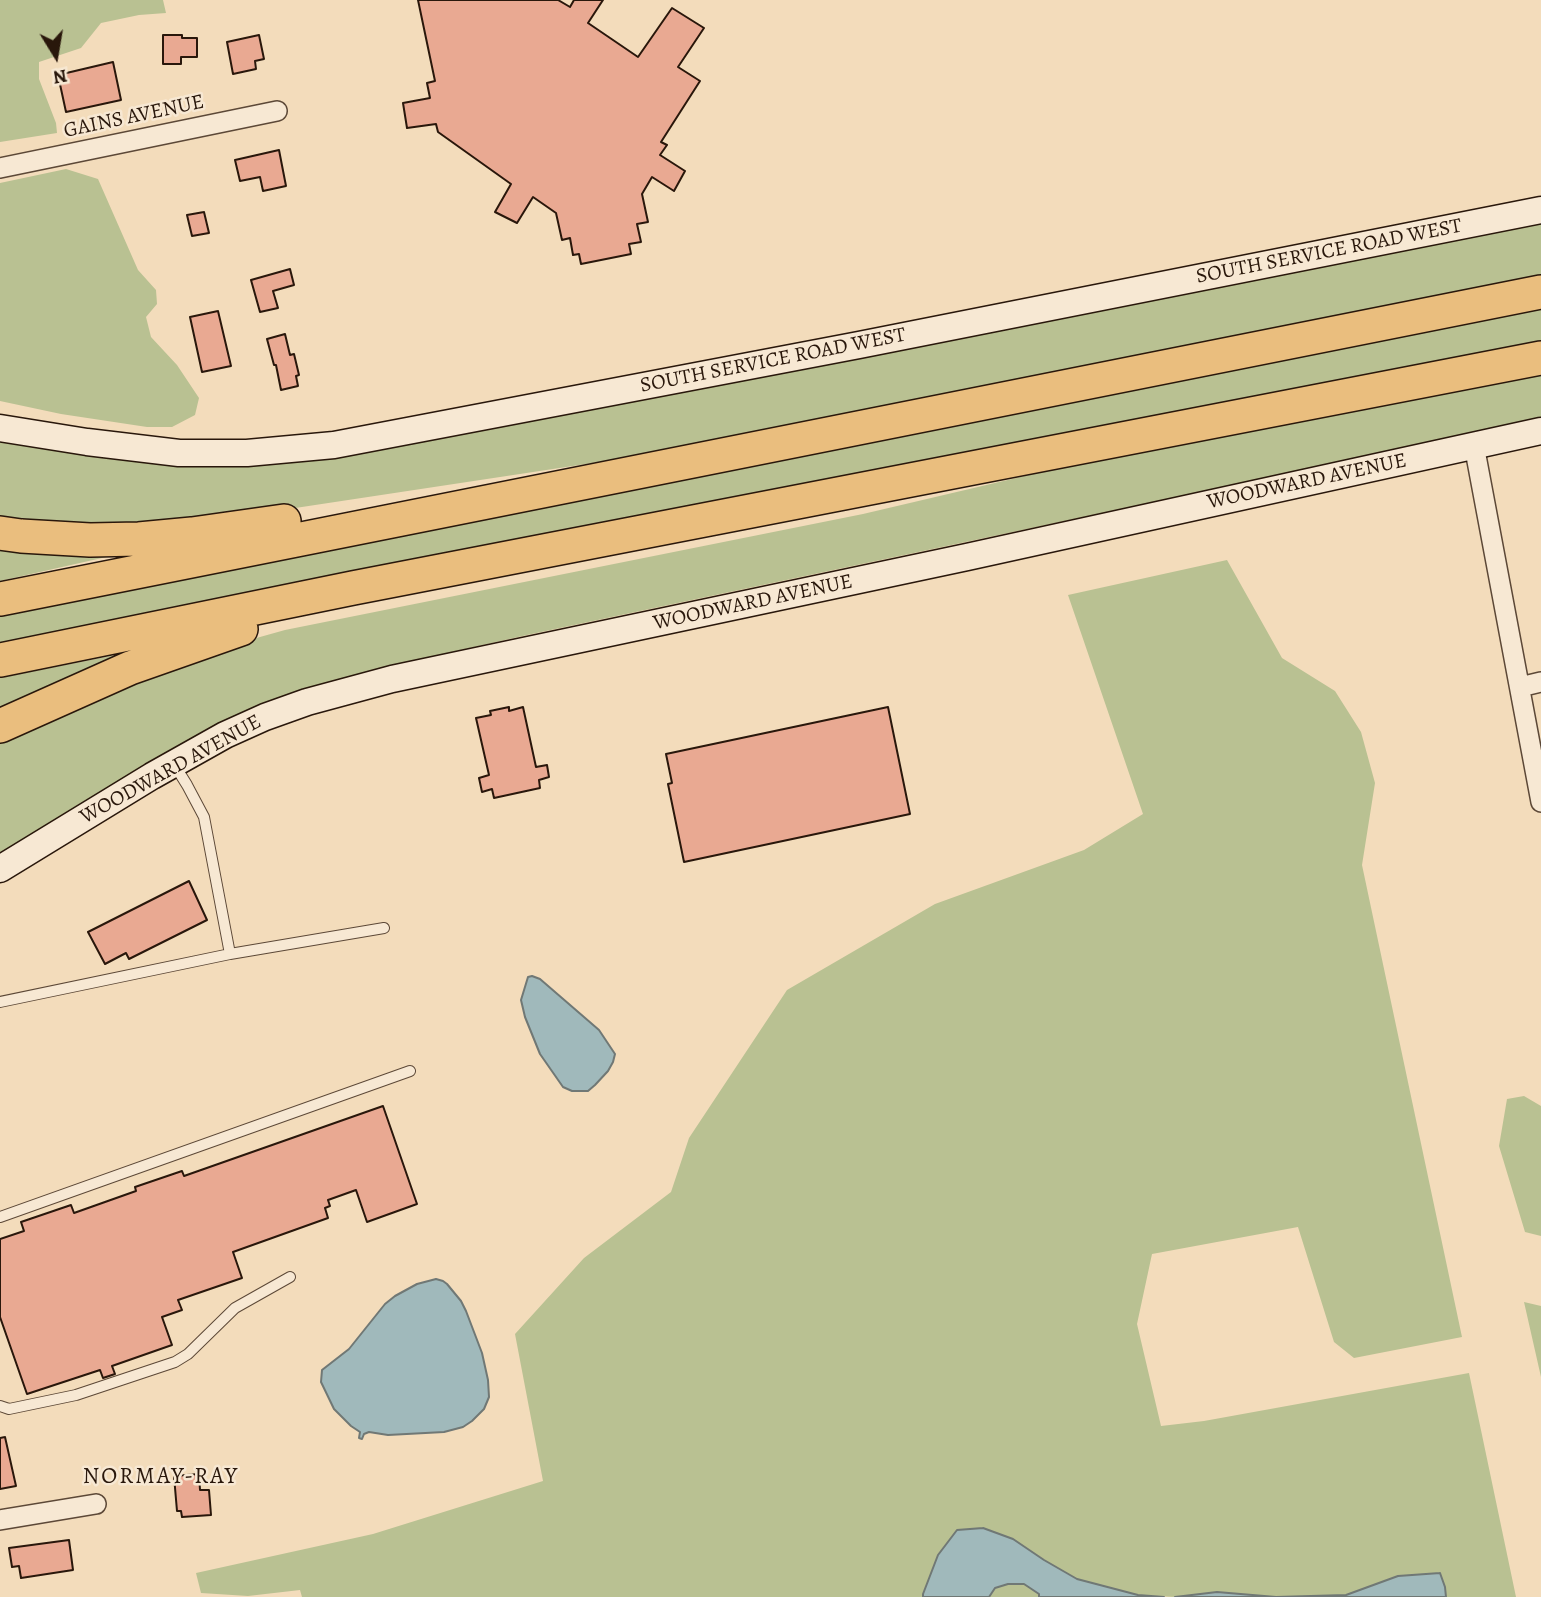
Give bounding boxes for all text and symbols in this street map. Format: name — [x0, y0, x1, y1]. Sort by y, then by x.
north arrow — [21, 21, 91, 91]
text: N — [51, 63, 69, 91]
street label: GAINS AVENUE — [62, 90, 206, 144]
street label: SOUTH SERVICE ROAD WEST — [1194, 214, 1464, 290]
street label: SOUTH SERVICE ROAD WEST — [638, 323, 908, 399]
street label: WOODWARD AVENUE — [1205, 449, 1409, 515]
street label: WOODWARD AVENUE — [651, 570, 855, 636]
street label: WOODWARD AVENUE — [76, 710, 266, 830]
district label: NORMAY-RAY — [84, 1463, 238, 1491]

